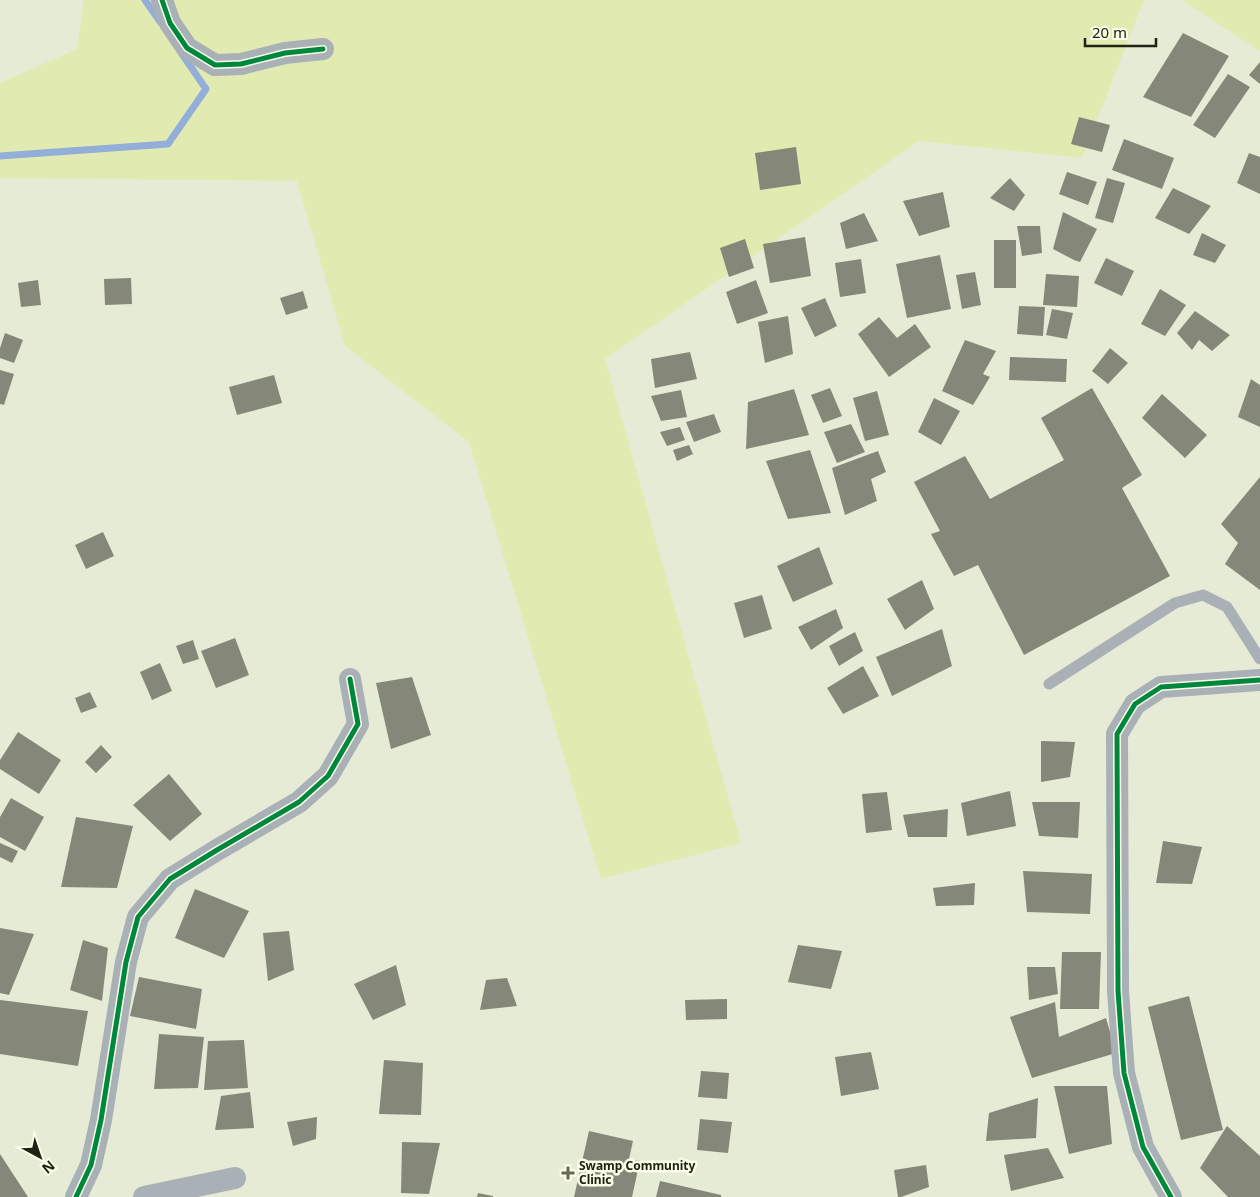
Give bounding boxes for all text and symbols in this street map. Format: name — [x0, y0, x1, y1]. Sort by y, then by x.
scale bar — [1085, 15, 1156, 47]
text: 20 m — [1092, 22, 1127, 42]
north arrow — [15, 1132, 65, 1182]
text: N — [38, 1156, 59, 1178]
place label: Swamp Community Clinic — [579, 1157, 695, 1188]
marker: Swamp Community Clinic — [561, 1166, 575, 1180]

